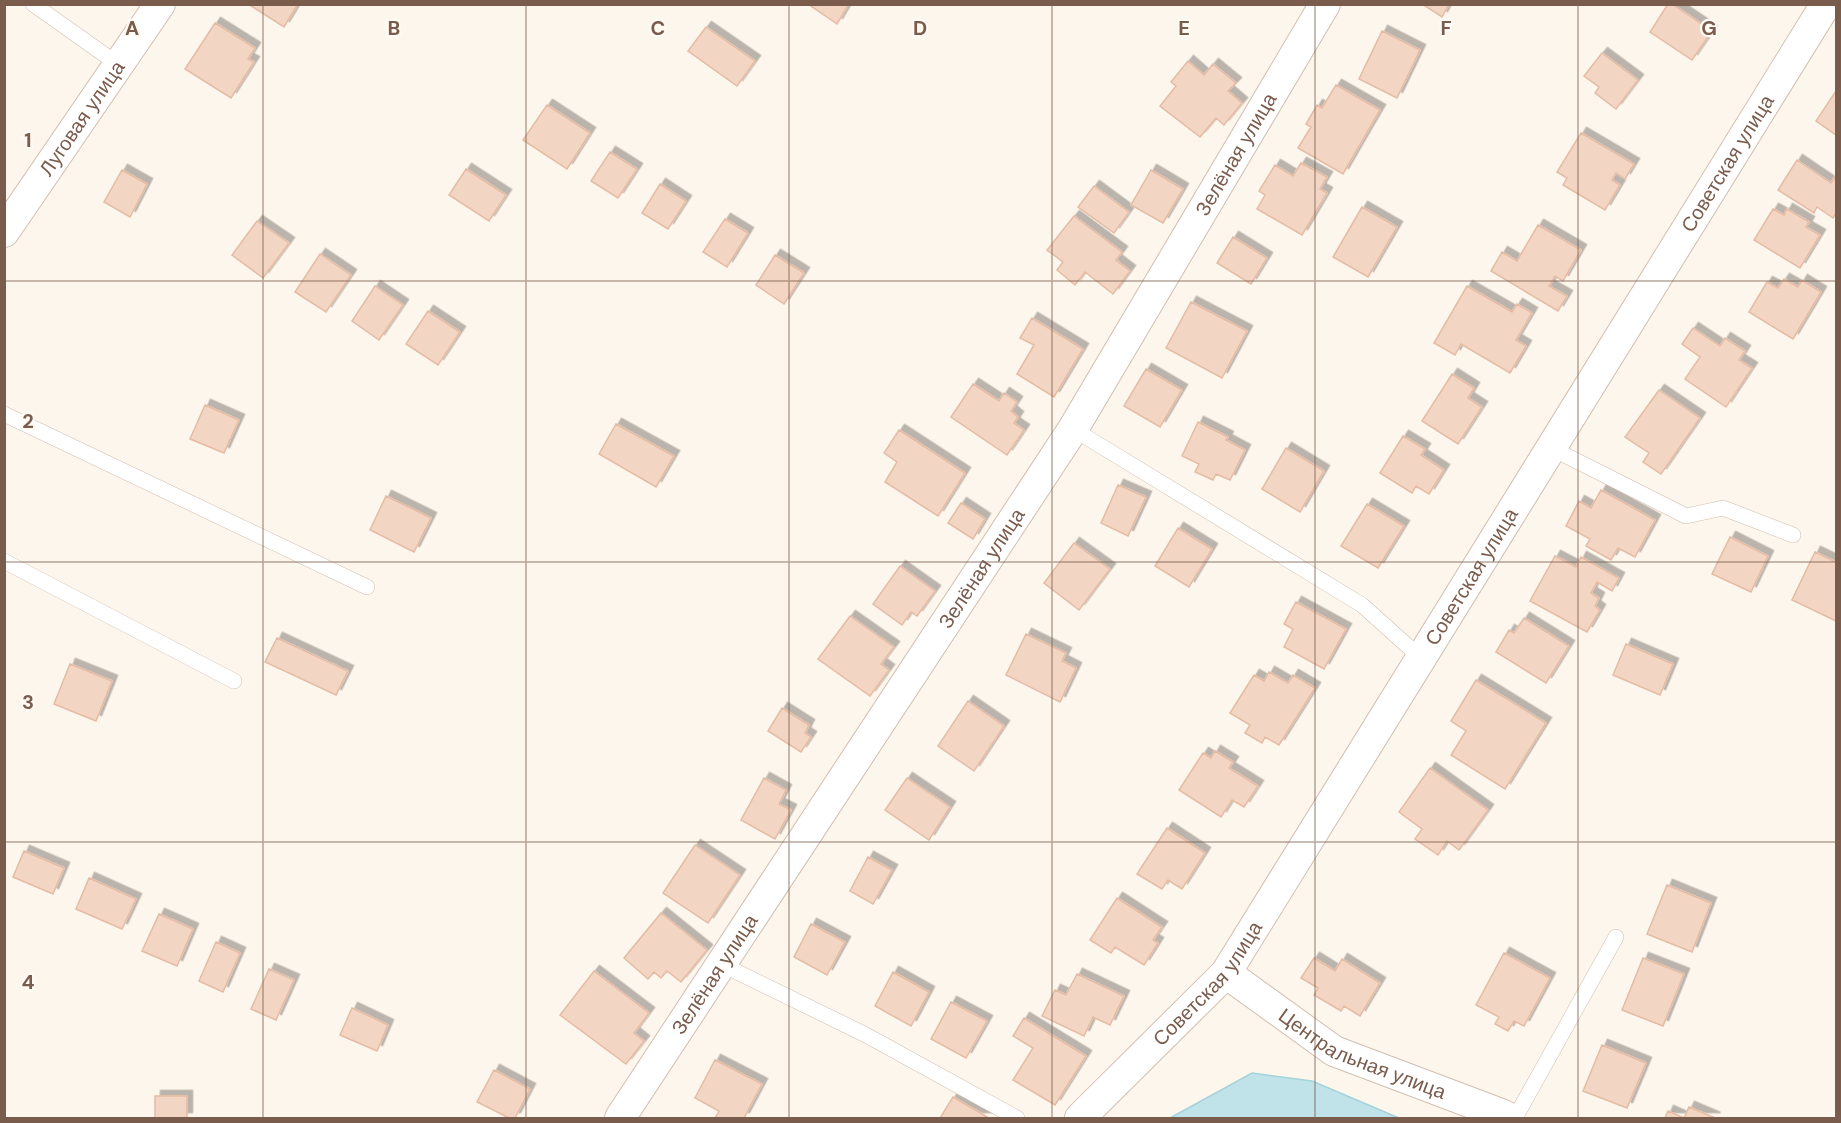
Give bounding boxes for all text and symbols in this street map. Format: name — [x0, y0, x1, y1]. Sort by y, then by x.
text: A — [125, 15, 139, 41]
text: B — [388, 15, 400, 41]
text: C — [651, 15, 665, 41]
text: D — [913, 15, 927, 41]
text: E — [1178, 15, 1190, 41]
text: F — [1440, 15, 1452, 41]
text: G — [1701, 15, 1717, 41]
street label: Луговая улица — [33, 55, 131, 181]
street label: Зелёная улица — [1189, 87, 1283, 221]
street label: Советская улица — [1675, 89, 1780, 237]
text: 1 — [24, 127, 32, 153]
text: 2 — [22, 408, 34, 434]
street label: Зелёная улица — [933, 502, 1031, 633]
street label: Советская улица — [1419, 502, 1524, 650]
text: 3 — [22, 689, 34, 715]
street label: Зелёная улица — [666, 908, 764, 1039]
street label: Советская улица — [1147, 916, 1268, 1051]
text: 4 — [22, 969, 35, 995]
street label: Центральная улица — [1274, 1002, 1450, 1105]

